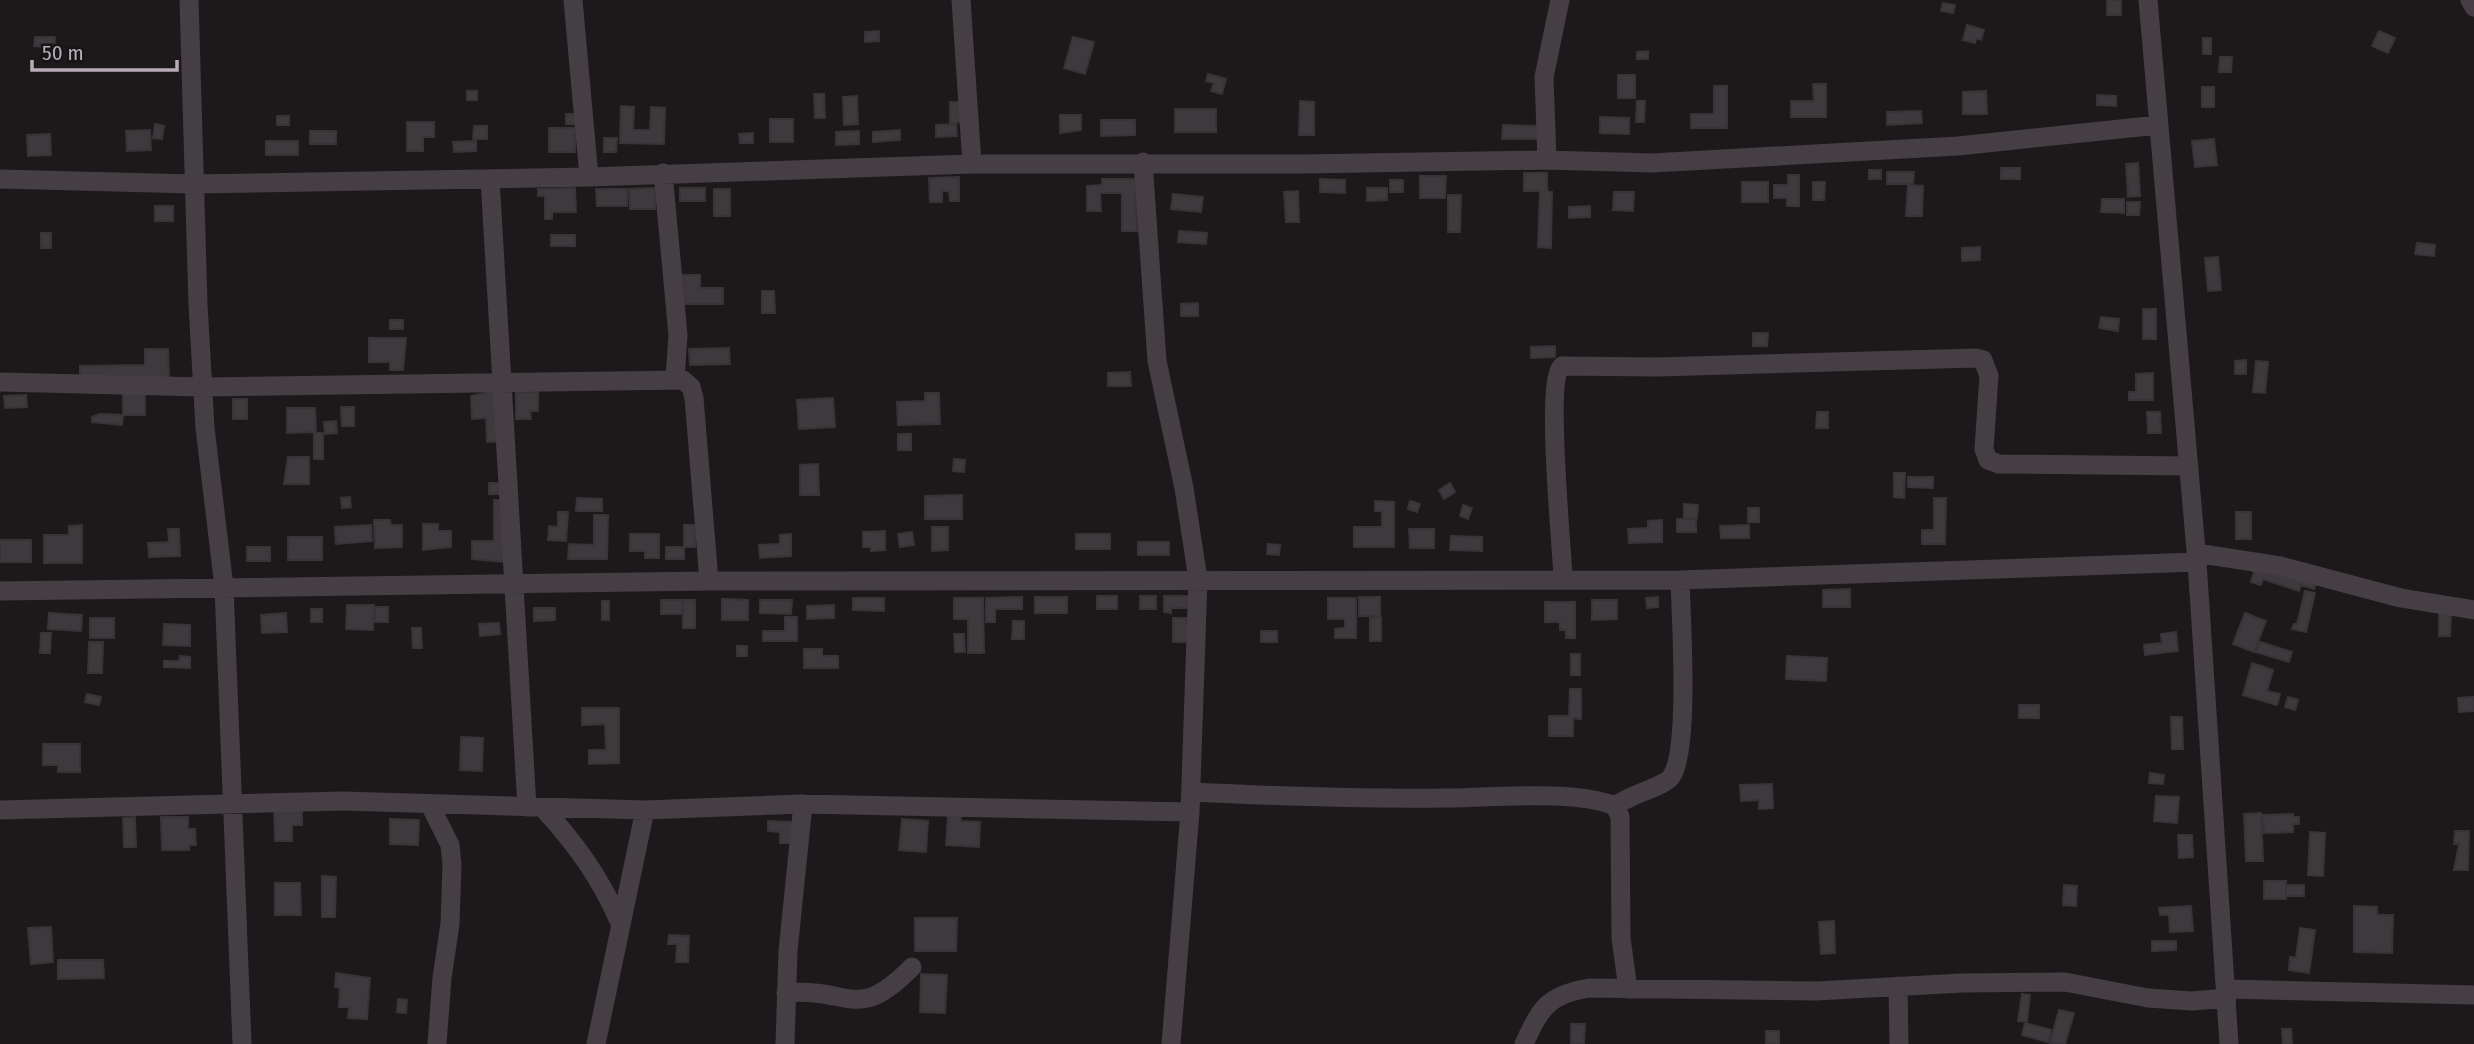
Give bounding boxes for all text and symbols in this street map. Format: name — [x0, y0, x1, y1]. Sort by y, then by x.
scale bar — [32, 28, 177, 72]
text: 50 m — [42, 40, 84, 66]

